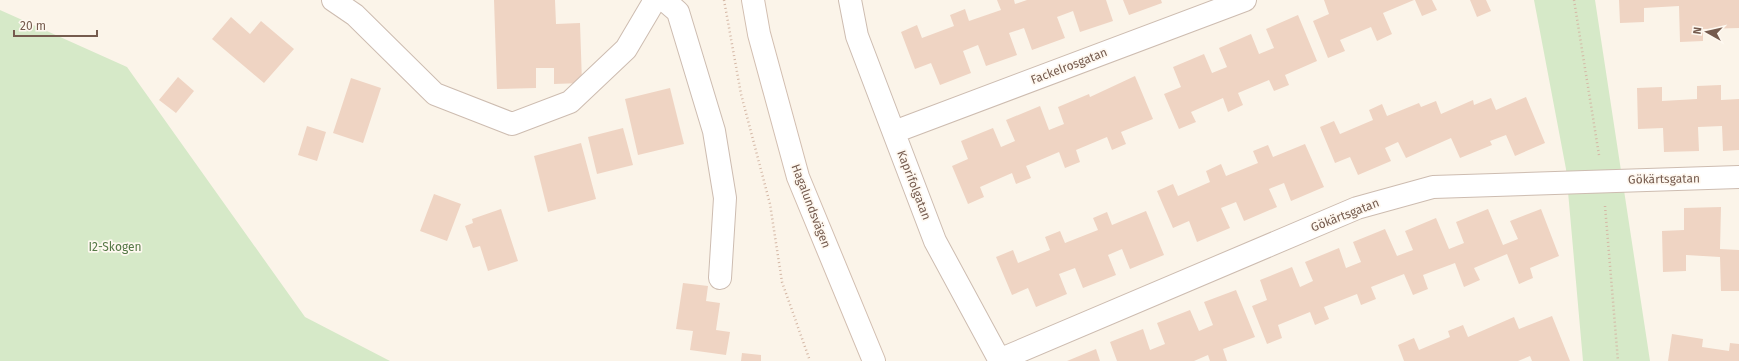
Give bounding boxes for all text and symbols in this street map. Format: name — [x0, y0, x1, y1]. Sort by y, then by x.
scale bar — [14, 12, 97, 38]
north arrow — [1687, 12, 1727, 52]
text: 20 m — [20, 19, 46, 33]
text: N — [1691, 26, 1705, 35]
street label: Fackelrosgatan — [1029, 45, 1109, 87]
street label: Kaprifolgatan — [894, 148, 934, 222]
street label: Hagalundsvägen — [789, 162, 833, 250]
street label: Gökärtsgatan — [1628, 171, 1700, 187]
street label: Gökärtsgatan — [1309, 196, 1381, 234]
park label: I2-Skogen — [88, 240, 142, 254]

